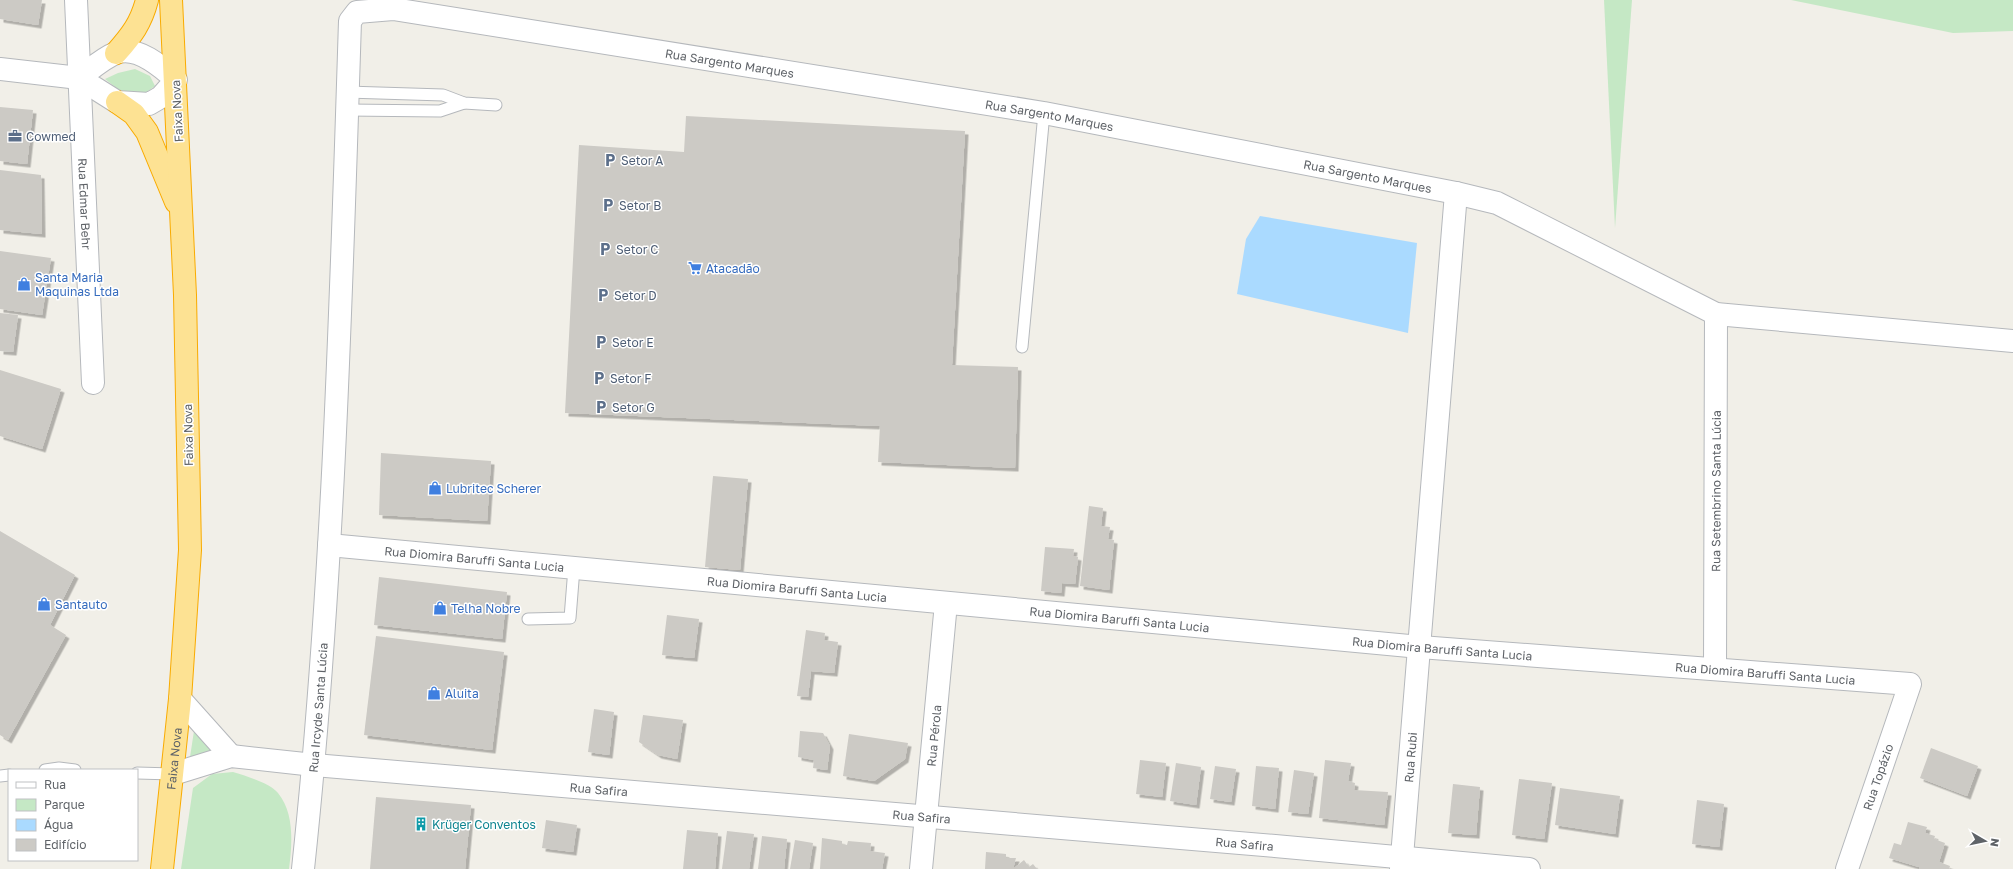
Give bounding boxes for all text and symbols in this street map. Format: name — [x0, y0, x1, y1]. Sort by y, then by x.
street label: Rua Sargento Marques — [664, 45, 795, 80]
street label: Faixa Nova — [168, 79, 186, 143]
street label: Rua Sargento Marques — [984, 96, 1115, 134]
office icon: Cowmed — [7, 128, 23, 144]
place label: Cowmed — [26, 129, 76, 144]
parking icon: Setor A — [602, 152, 618, 168]
place label: Setor A — [621, 153, 663, 168]
street label: Rua Sargento Marques — [1302, 156, 1433, 196]
street label: Rua Edmar Behr — [76, 158, 95, 250]
parking icon: Setor B — [600, 197, 616, 213]
place label: Setor B — [619, 198, 661, 213]
parking icon: Setor C — [597, 241, 613, 257]
place label: Setor C — [616, 242, 658, 257]
supermarket icon: Atacadão — [687, 260, 703, 276]
place label: Atacadão — [706, 261, 760, 276]
place label: Santa Maria Maquinas Ltda — [35, 270, 119, 299]
shop icon: Santa Maria Maquinas Ltda — [16, 276, 32, 292]
parking icon: Setor D — [595, 287, 611, 303]
place label: Setor D — [614, 288, 657, 303]
parking icon: Setor E — [593, 334, 609, 350]
place label: Setor E — [612, 335, 654, 350]
parking icon: Setor F — [591, 370, 607, 386]
place label: Setor F — [610, 371, 651, 386]
parking icon: Setor G — [593, 399, 609, 415]
place label: Setor G — [612, 400, 655, 415]
street label: Faixa Nova — [180, 404, 196, 466]
street label: Rua Setembrino Santa Lúcia — [1708, 410, 1723, 572]
shop icon: Lubritec Scherer — [427, 480, 443, 496]
place label: Lubritec Scherer — [446, 481, 542, 496]
street label: Rua Diomira Baruffi Santa Lucia — [384, 543, 565, 574]
street label: Rua Diomira Baruffi Santa Lucia — [706, 573, 888, 605]
shop icon: Santauto — [36, 596, 52, 612]
place label: Santauto — [55, 597, 108, 612]
shop icon: Telha Nobre — [432, 600, 448, 616]
place label: Telha Nobre — [451, 601, 521, 616]
street label: Rua Diomira Baruffi Santa Lucia — [1029, 603, 1210, 635]
street label: Rua Diomira Baruffi Santa Lucia — [1351, 633, 1533, 663]
street label: Rua Ircyde Santa Lúcia — [305, 642, 330, 773]
street label: Rua Diomira Baruffi Santa Lucia — [1675, 659, 1856, 687]
shop icon: Aluita — [426, 685, 442, 701]
place label: Aluita — [445, 686, 479, 701]
street label: Rua Pérola — [923, 704, 944, 767]
street label: Faixa Nova — [163, 727, 184, 790]
street label: Rua Rubi — [1401, 731, 1420, 783]
street label: Rua Topázio — [1860, 742, 1896, 812]
legend — [8, 769, 138, 861]
text: Rua — [44, 777, 66, 792]
street label: Rua Safira — [569, 779, 629, 799]
text: Parque — [44, 797, 85, 812]
street label: Rua Safira — [892, 806, 951, 826]
building icon: Krüger Conventos — [413, 816, 429, 832]
text: Água — [44, 817, 73, 832]
place label: Krüger Conventos — [432, 817, 536, 832]
north arrow — [1965, 821, 2005, 861]
street label: Rua Safira — [1215, 834, 1274, 853]
text: Edifício — [44, 837, 86, 852]
text: N — [1988, 837, 2002, 848]

